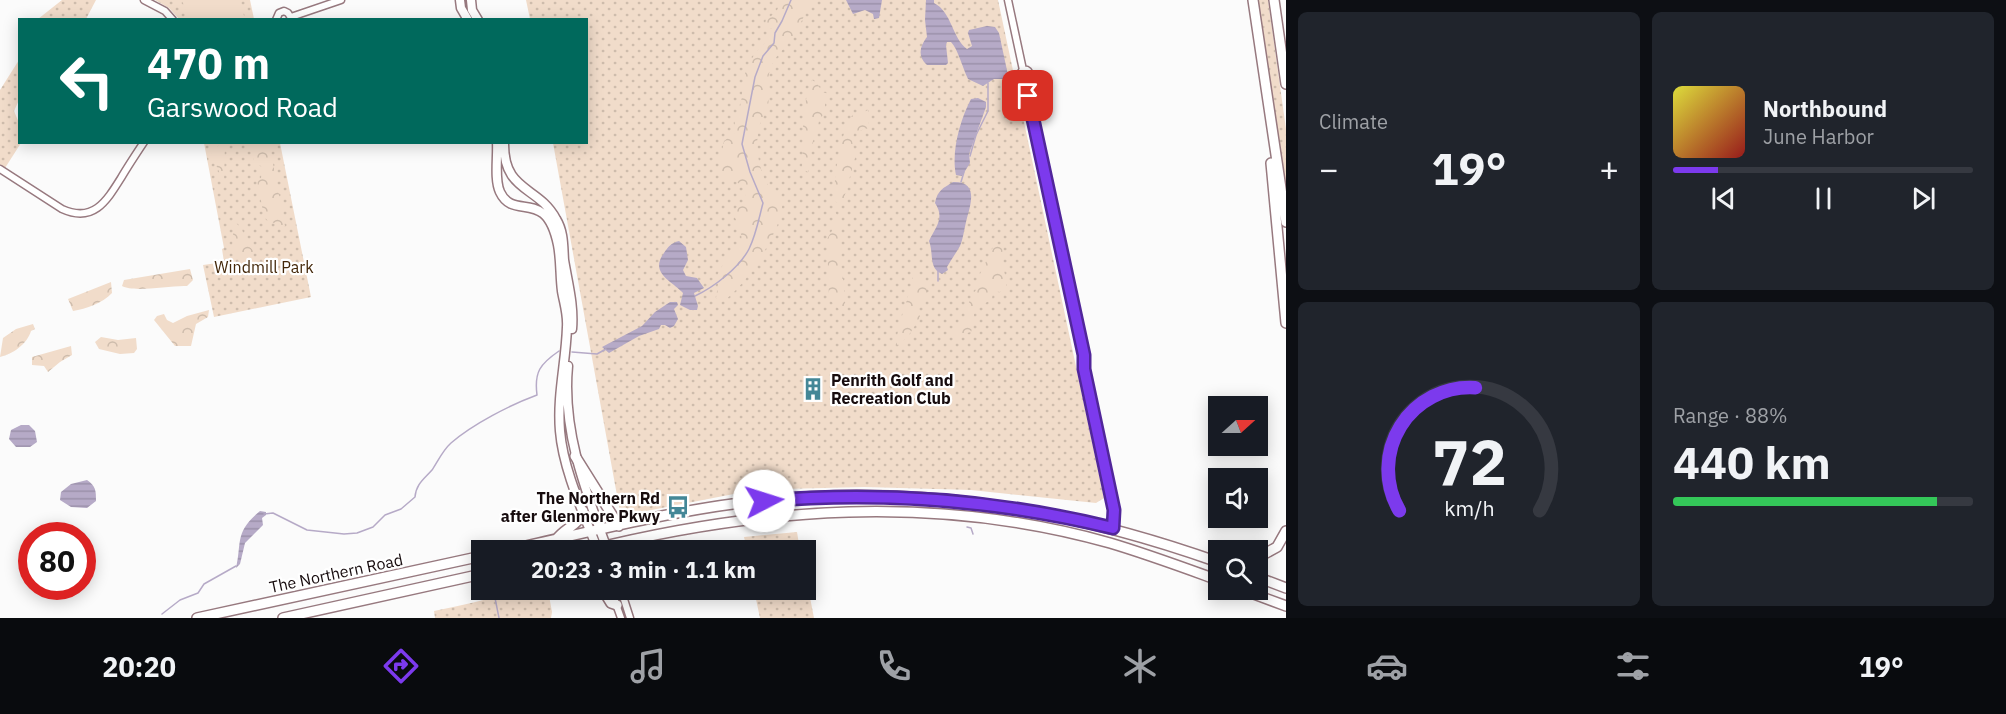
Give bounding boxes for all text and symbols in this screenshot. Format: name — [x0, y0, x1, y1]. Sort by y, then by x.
text: 470 m — [147, 36, 270, 91]
icon: left — [48, 42, 126, 120]
pin — [1002, 70, 1053, 121]
icon: arrive — [1011, 79, 1044, 112]
text: Garswood Road — [147, 89, 338, 124]
text: Northbound — [1763, 94, 1887, 123]
text: Climate — [1319, 108, 1388, 135]
text: June Harbor — [1763, 123, 1874, 150]
text: 19° — [1431, 139, 1507, 197]
text: − — [1319, 147, 1339, 190]
text: + — [1599, 147, 1619, 190]
icon: previous — [1707, 182, 1740, 215]
icon: pause — [1807, 182, 1840, 215]
icon: next — [1907, 182, 1940, 215]
park label: Windmill Park — [214, 257, 314, 277]
place label: Penrith Golf and Recreation Club — [831, 370, 953, 408]
building icon: Penrith Golf and Recreation Club — [800, 376, 826, 402]
north arrow — [1208, 396, 1268, 456]
map controls — [1208, 396, 1268, 600]
text: Range · 88% — [1673, 402, 1788, 429]
text: 72 — [1432, 421, 1506, 502]
text: 440 km — [1673, 433, 1831, 491]
button: sound — [1208, 468, 1268, 528]
position arrow — [732, 469, 796, 533]
place label: The Northern Rd after Glenmore Pkwy — [501, 488, 660, 526]
bus stop icon: The Northern Rd after Glenmore Pkwy — [665, 494, 691, 520]
text: km/h — [1444, 494, 1494, 522]
speed limit sign: 80 — [18, 522, 96, 600]
button: search — [1208, 540, 1268, 600]
street label: The Northern Road — [267, 549, 405, 597]
text: 20:23 · 3 min · 1.1 km — [531, 555, 756, 584]
icon: directions — [380, 645, 422, 687]
icon: music — [627, 645, 669, 687]
icon: phone — [873, 645, 915, 687]
icon: climate — [1119, 645, 1161, 687]
icon: car — [1366, 645, 1408, 687]
icon: filters — [1612, 645, 1654, 687]
text: 20:20 — [102, 649, 176, 684]
text: 19° — [1859, 649, 1904, 684]

